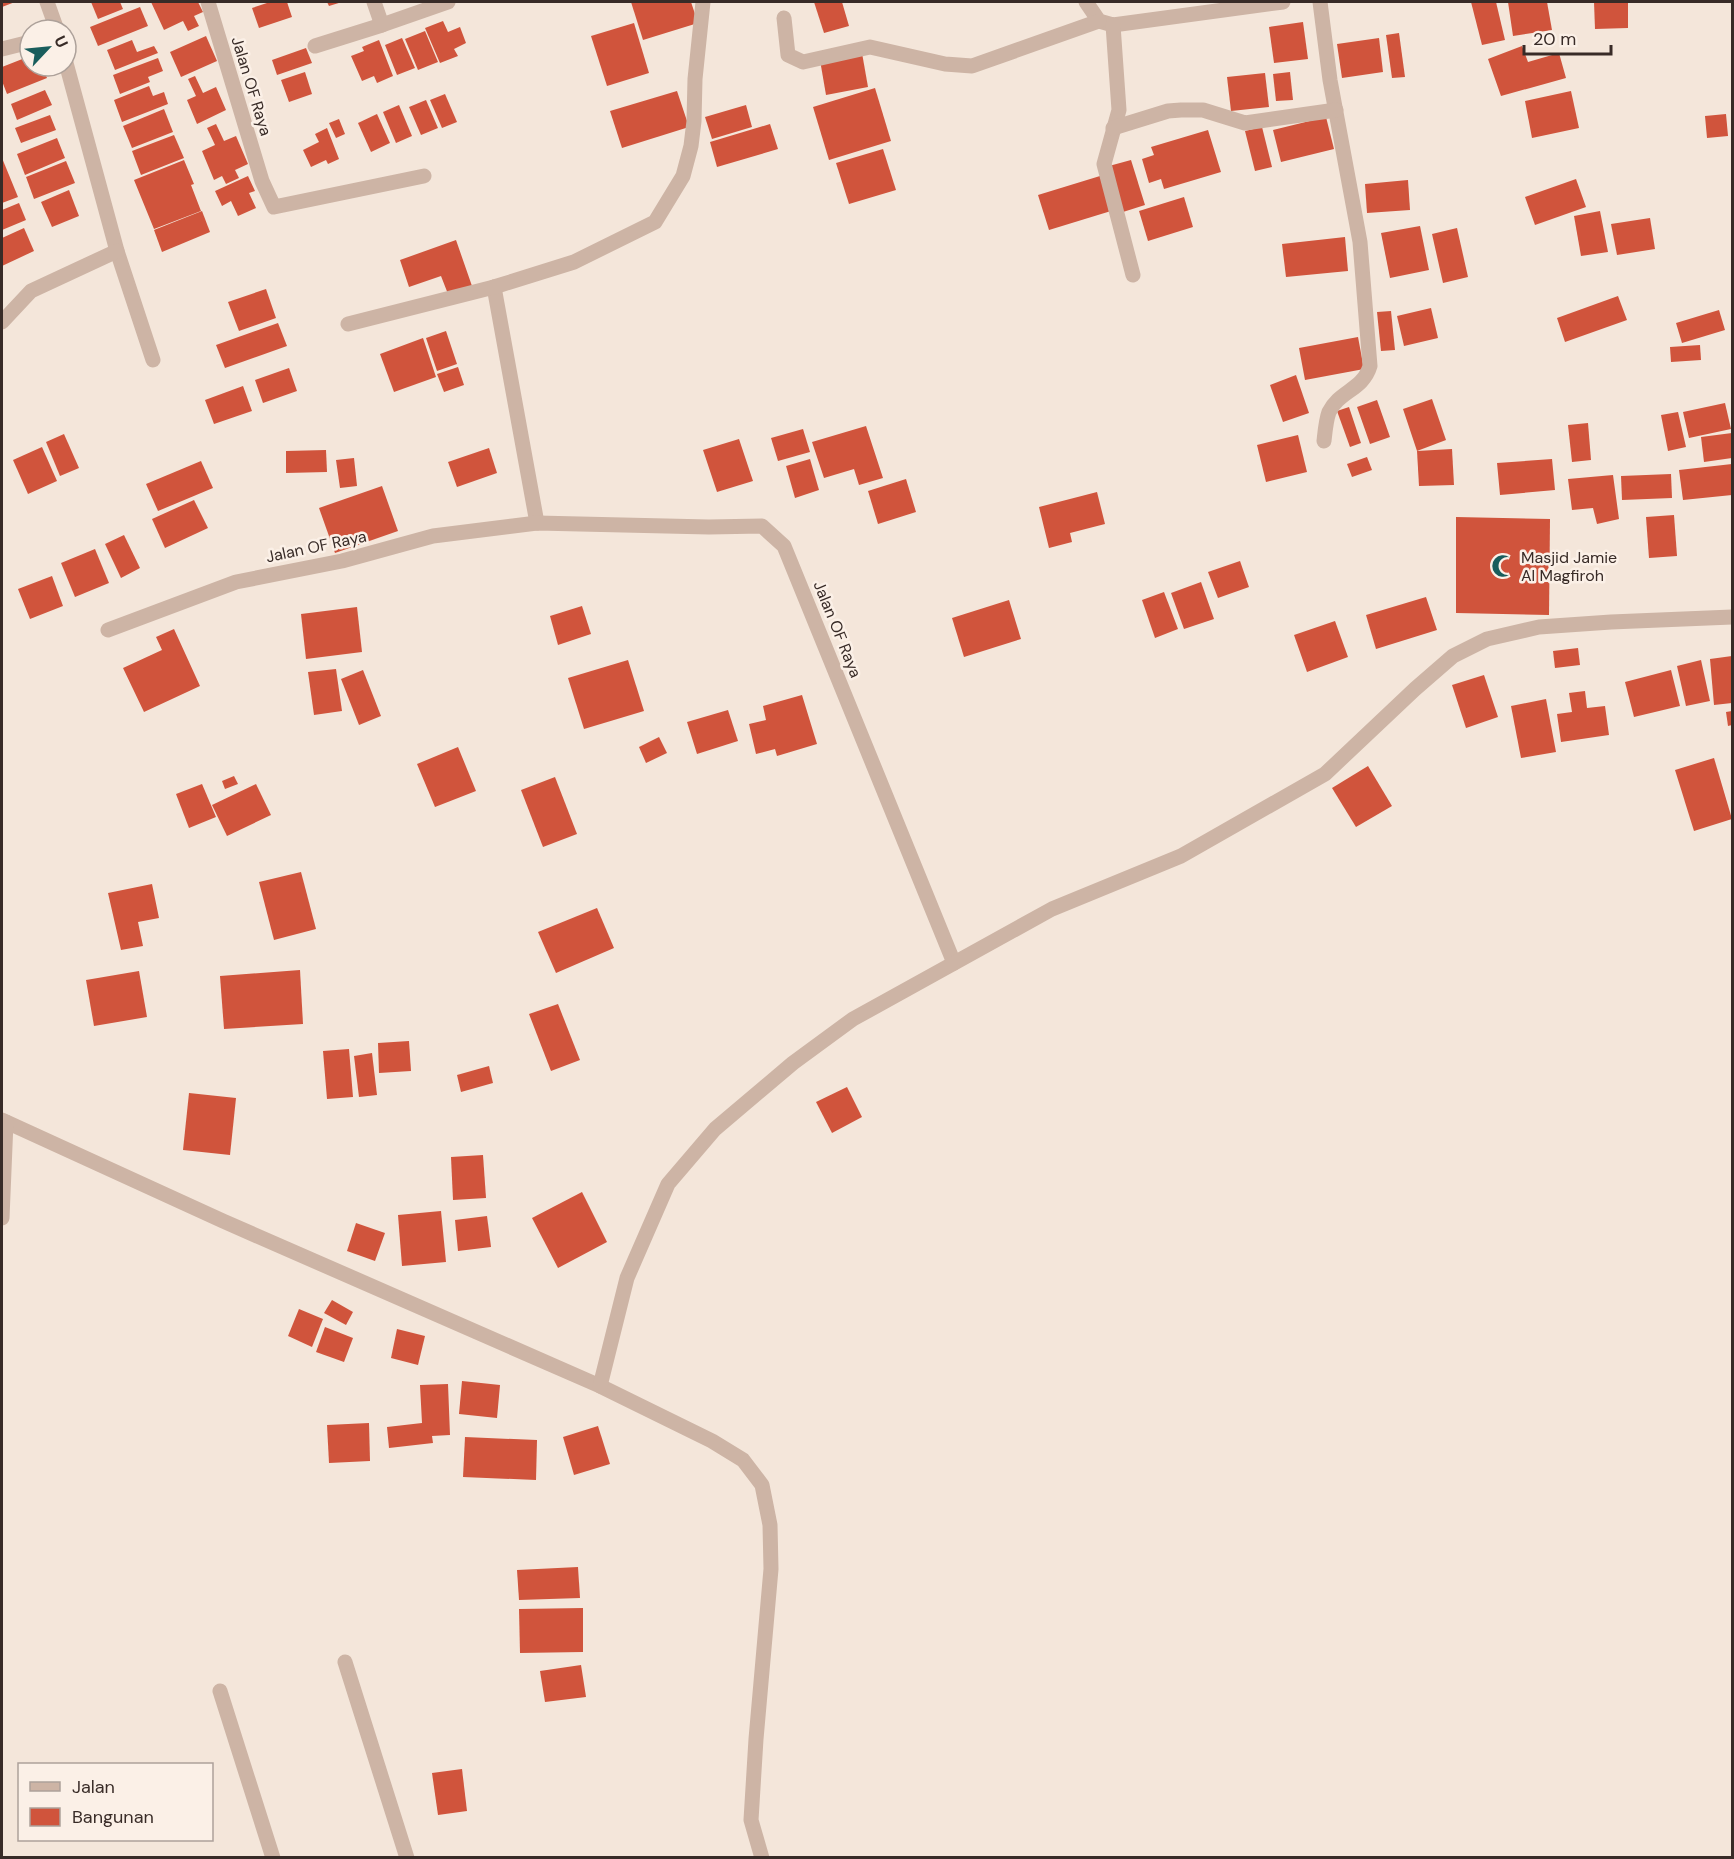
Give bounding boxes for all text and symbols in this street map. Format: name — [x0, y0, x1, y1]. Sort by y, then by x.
north arrow — [18, 18, 78, 78]
scale bar — [1524, 18, 1611, 56]
text: 20 m — [1533, 27, 1576, 51]
text: U — [49, 32, 73, 51]
street label: Jalan OF Raya — [226, 34, 277, 138]
street label: Jalan OF Raya — [264, 526, 368, 567]
place label: Masjid Jamie Al Magfiroh — [1521, 547, 1617, 586]
mosque icon: Masjid Jamie Al Magfiroh — [1490, 553, 1516, 579]
street label: Jalan OF Raya — [809, 578, 866, 681]
legend — [18, 1763, 213, 1841]
text: Jalan — [72, 1775, 115, 1799]
text: Bangunan — [72, 1805, 154, 1829]

